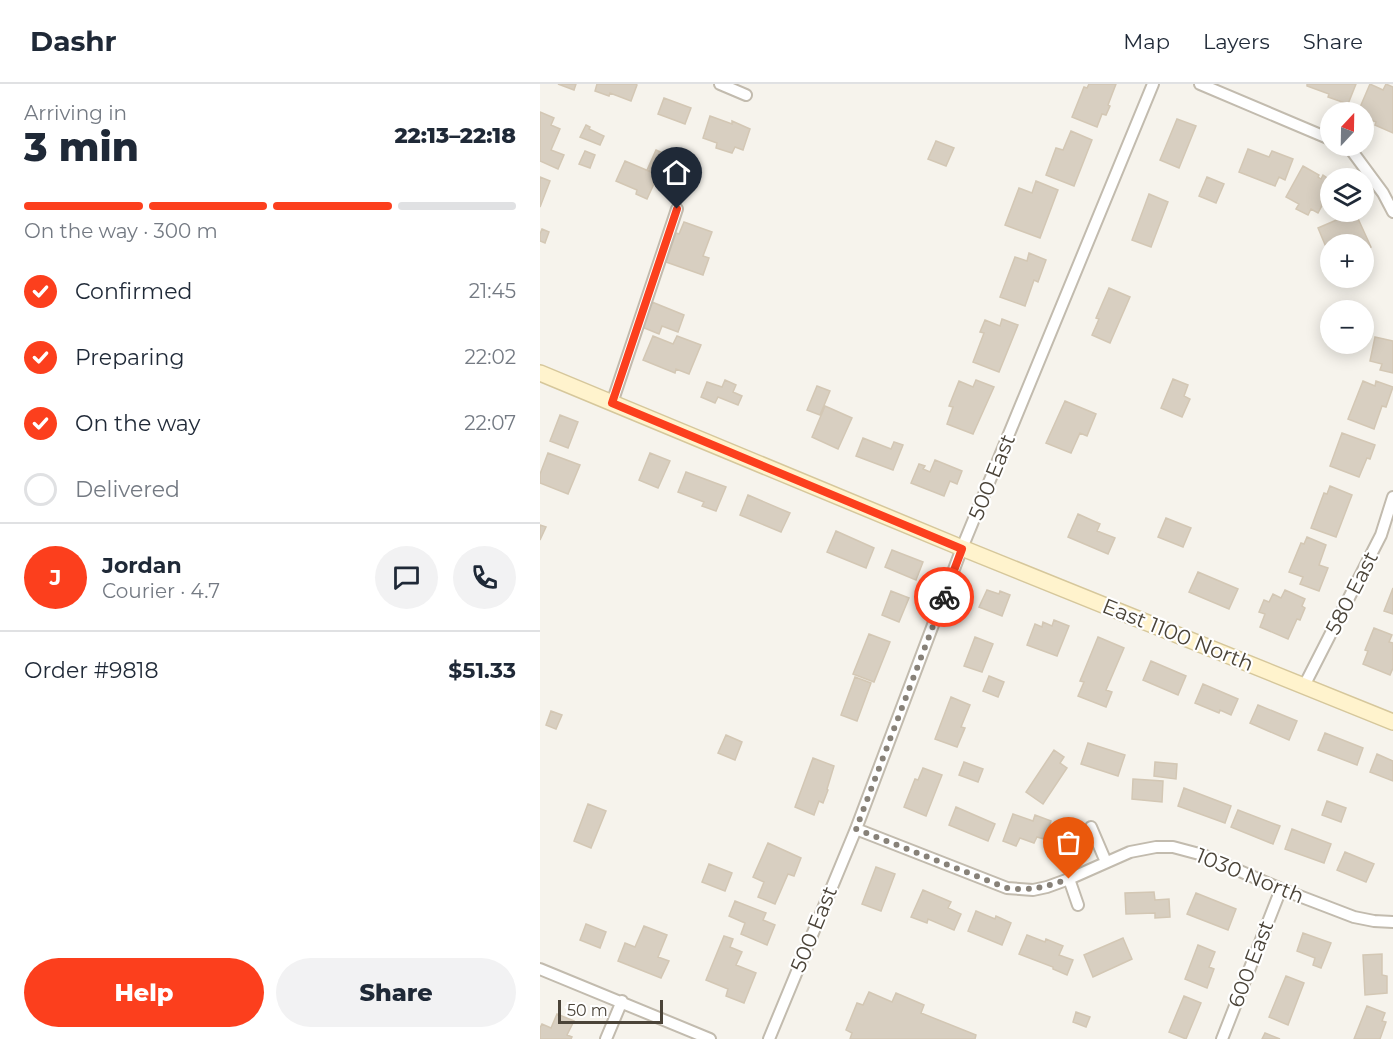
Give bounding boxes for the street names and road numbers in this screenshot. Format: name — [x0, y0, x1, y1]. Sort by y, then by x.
street label: 500 East — [963, 430, 1020, 523]
street label: 580 East — [1320, 547, 1383, 638]
street label: East 1100 North — [1099, 593, 1257, 676]
street label: 1030 North — [1193, 843, 1308, 909]
street label: 500 East — [785, 882, 842, 975]
street label: 600 East — [1223, 917, 1279, 1011]

